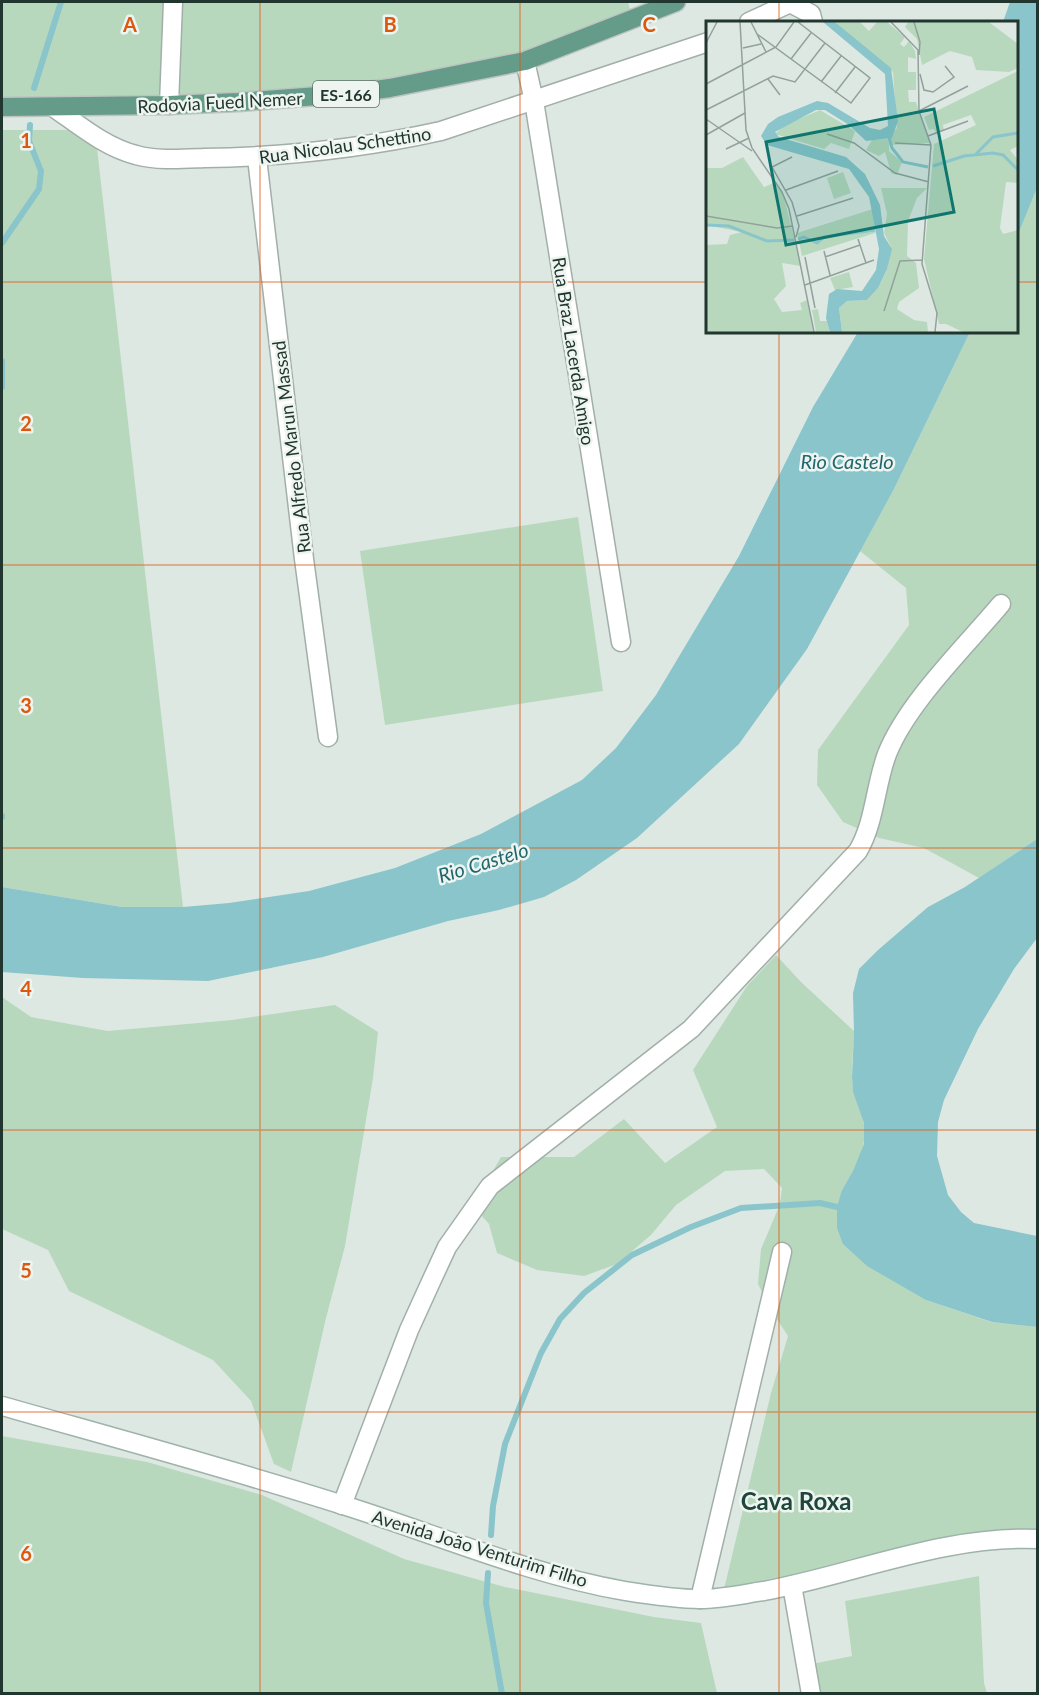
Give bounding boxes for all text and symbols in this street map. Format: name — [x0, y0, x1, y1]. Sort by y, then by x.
text: A — [122, 12, 137, 36]
text: B — [383, 12, 397, 36]
text: C — [642, 12, 656, 36]
inset map — [706, 21, 1018, 333]
road number: ES-166 — [313, 81, 379, 107]
street label: Rodovia Fued Nemer — [137, 87, 304, 117]
street label: Rua Nicolau Schettino — [257, 122, 433, 168]
text: 1 — [20, 128, 32, 152]
street label: Rua Braz Lacerda Amigo — [548, 255, 600, 447]
street label: Rua Alfredo Marun Massad — [267, 340, 315, 554]
text: 2 — [20, 411, 32, 435]
water label: Rio Castelo — [800, 449, 894, 473]
text: 3 — [20, 693, 32, 717]
water label: Rio Castelo — [435, 837, 531, 887]
text: 4 — [20, 976, 32, 1000]
text: 5 — [20, 1258, 32, 1282]
district label: Cava Roxa — [741, 1486, 851, 1515]
street label: Avenida João Venturim Filho — [370, 1505, 590, 1591]
text: 6 — [20, 1541, 32, 1565]

